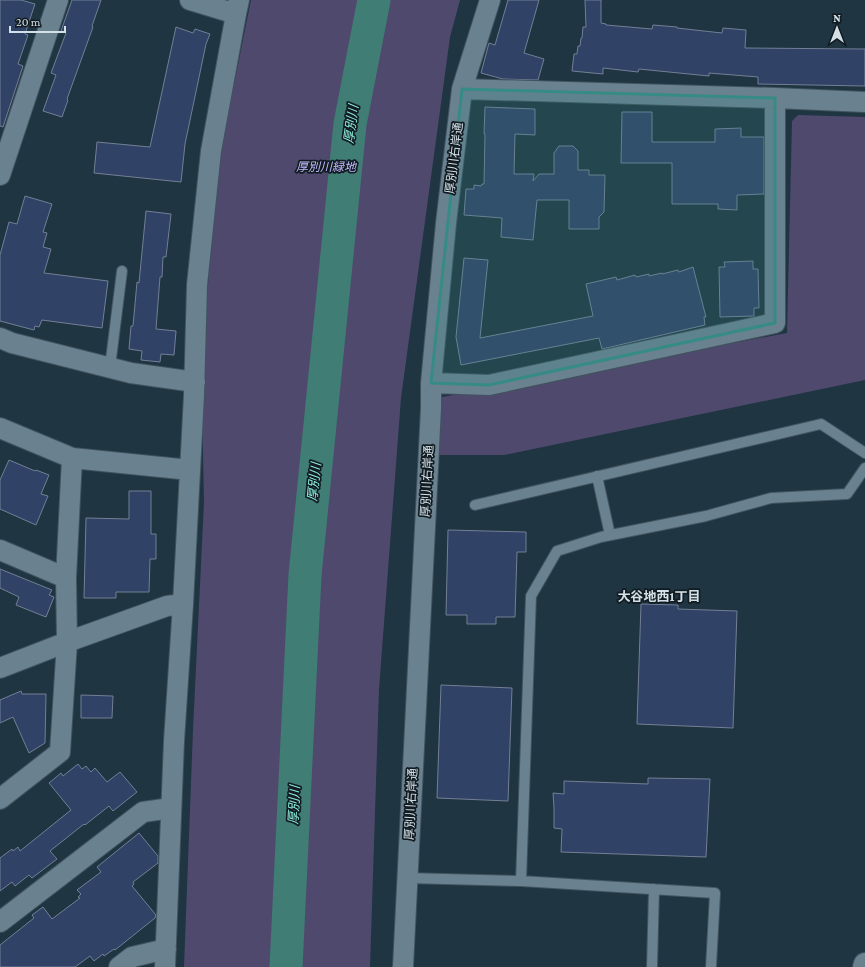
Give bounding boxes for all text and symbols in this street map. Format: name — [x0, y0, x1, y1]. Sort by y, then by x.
scale bar — [10, 8, 65, 34]
north arrow — [817, 8, 857, 48]
text: N — [833, 12, 841, 24]
text: 20 m — [16, 15, 41, 29]
water label: 厚別川 — [341, 102, 361, 144]
street label: 厚別川右岸通 — [443, 121, 465, 195]
park label: 厚別川緑地 — [296, 160, 358, 174]
street label: 厚別川右岸通 — [418, 445, 436, 517]
water label: 厚別川 — [305, 460, 324, 502]
district label: 大谷地西1丁目 — [618, 589, 700, 604]
street label: 厚別川右岸通 — [402, 768, 420, 840]
water label: 厚別川 — [285, 783, 303, 825]

